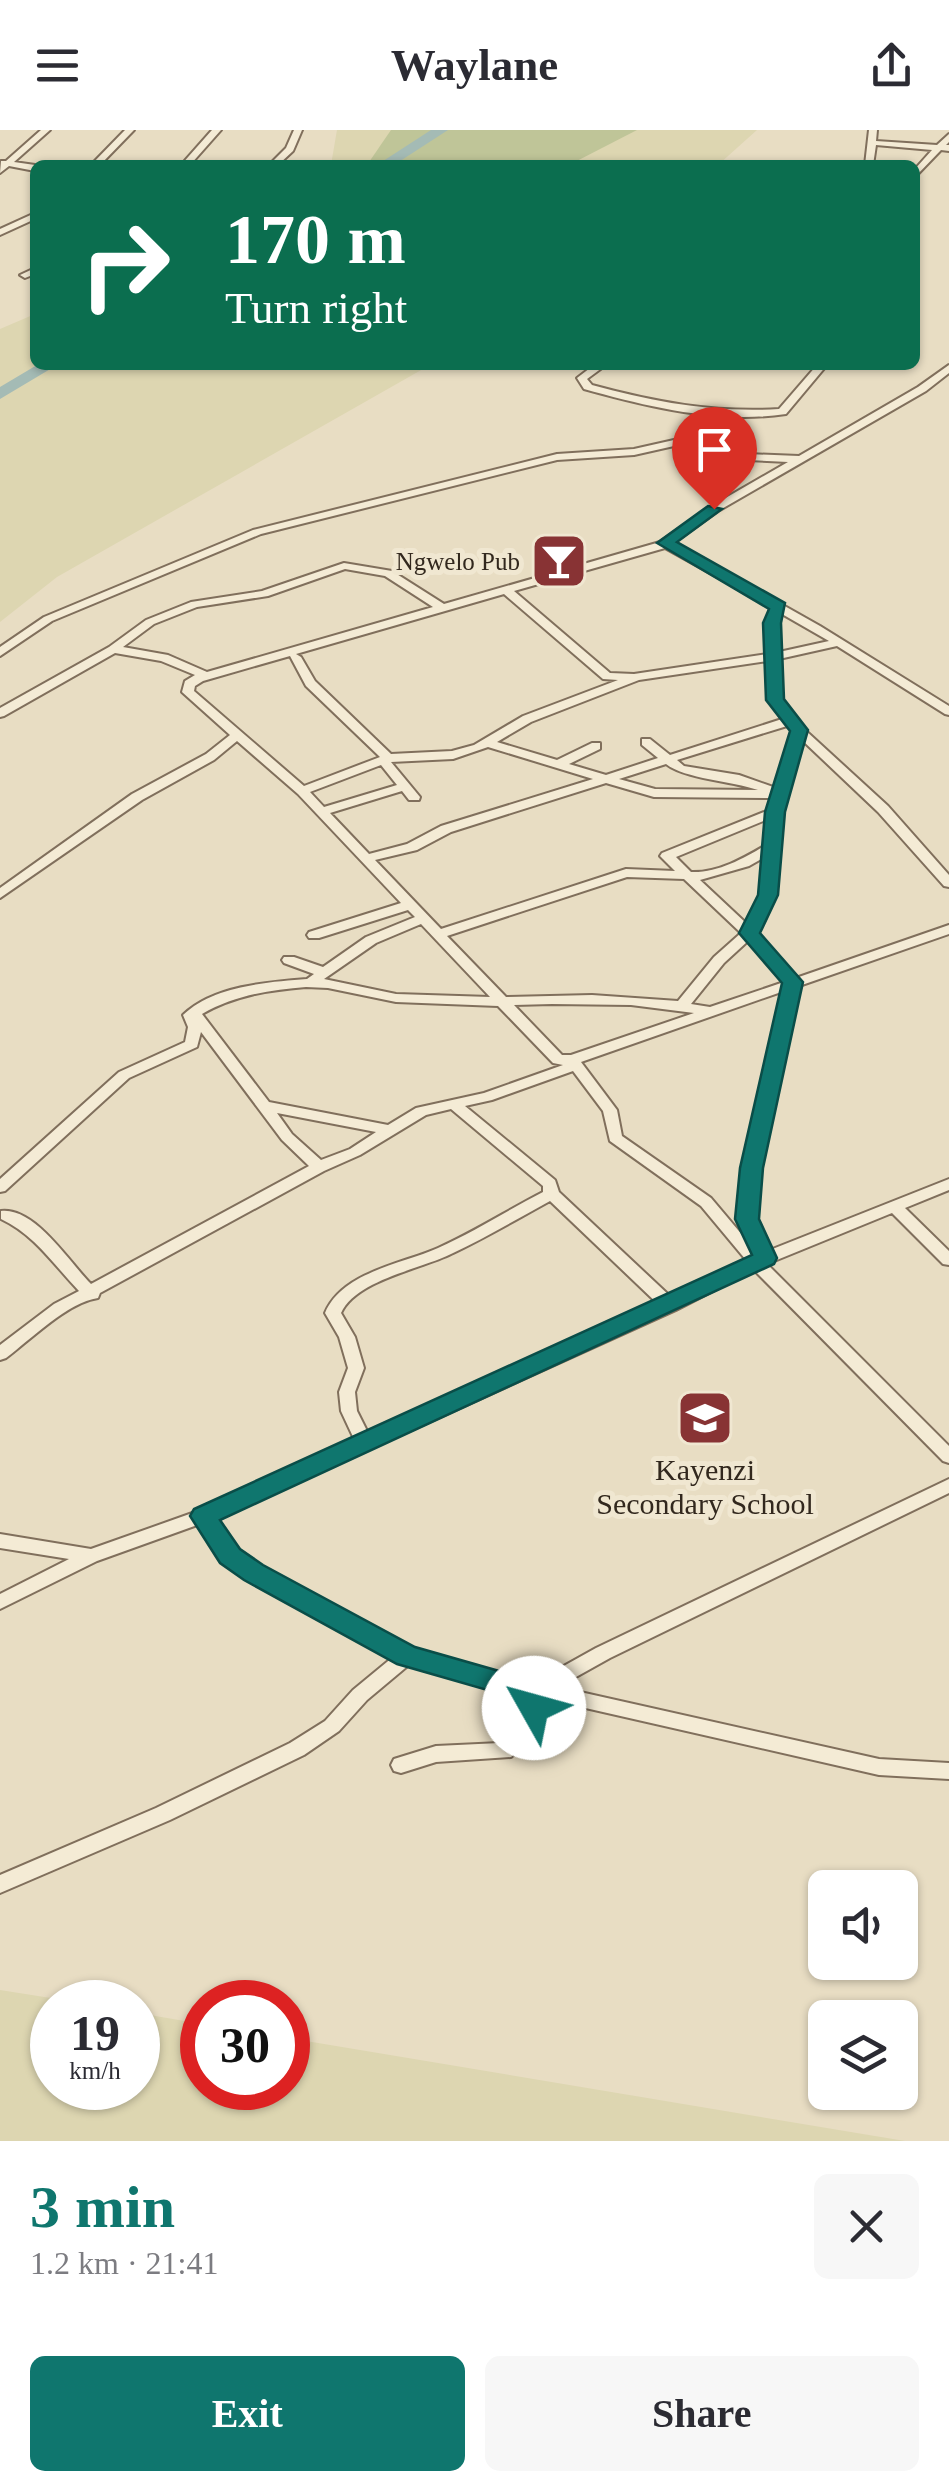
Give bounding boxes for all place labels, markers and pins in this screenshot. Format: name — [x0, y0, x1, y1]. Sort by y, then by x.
pin — [672, 407, 757, 510]
bar icon: Ngwelo Pub — [529, 531, 589, 591]
place label: Ngwelo Pub — [396, 548, 520, 575]
school or university icon: Kayenzi Secondary School — [675, 1388, 735, 1448]
place label: Kayenzi Secondary School — [596, 1453, 814, 1520]

